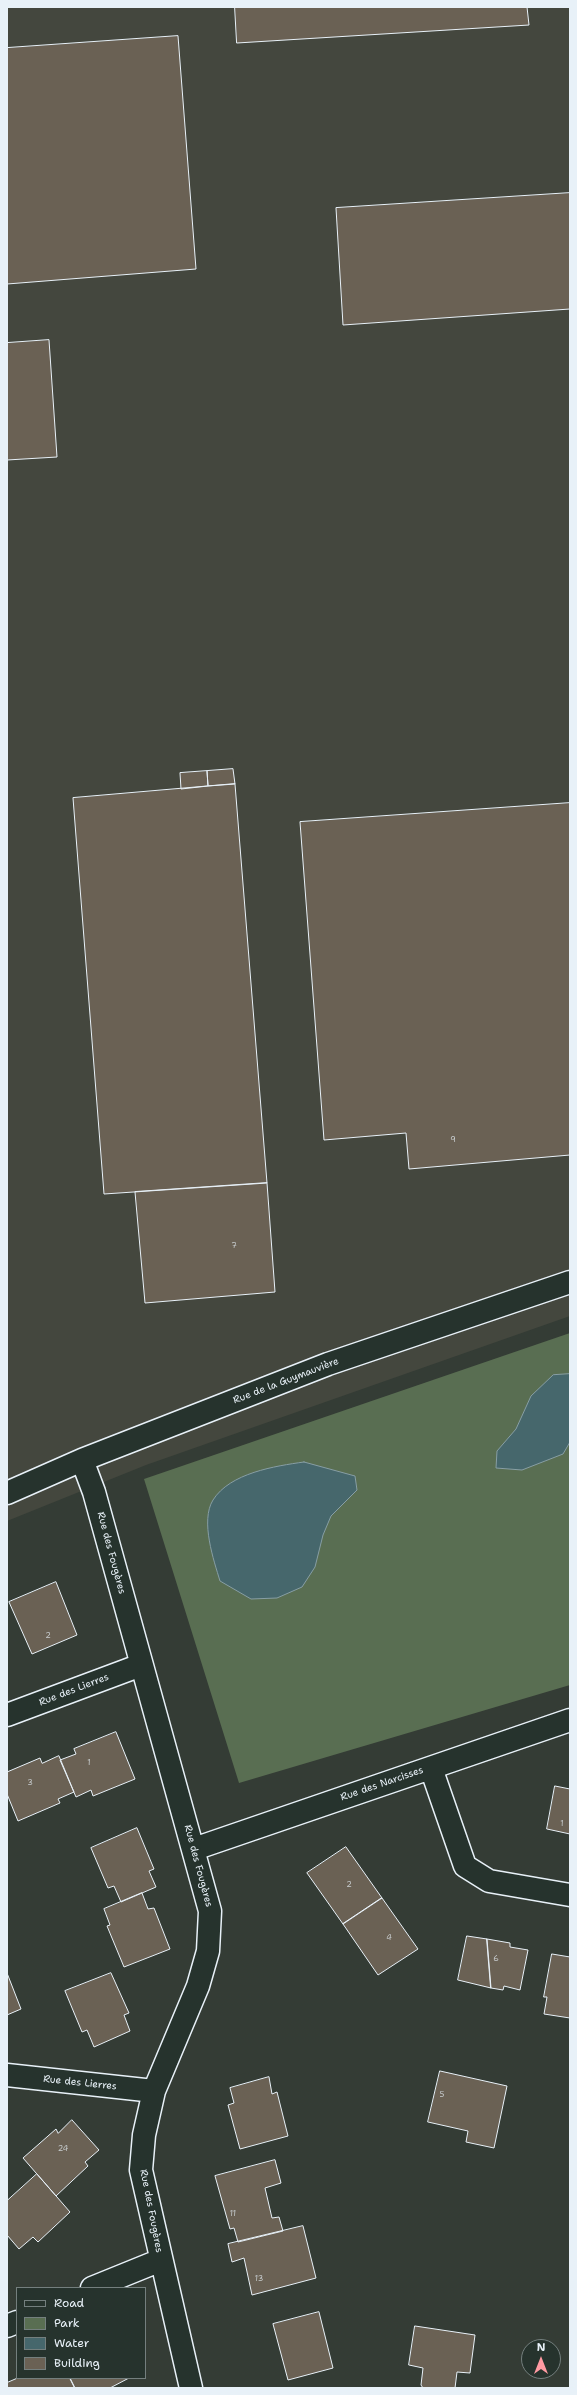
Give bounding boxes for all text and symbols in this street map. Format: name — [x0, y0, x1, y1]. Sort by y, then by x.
house number: 9 — [450, 1135, 456, 1145]
house number: 7 — [231, 1241, 237, 1251]
street label: Rue de la Guymauvière — [232, 1355, 340, 1407]
street label: Rue des Fougères — [94, 1511, 128, 1595]
house number: 2 — [45, 1631, 51, 1641]
street label: Rue des Lierres — [37, 1671, 111, 1709]
house number: 1 — [87, 1758, 91, 1768]
street label: Rue des Narcisses — [339, 1764, 425, 1804]
house number: 3 — [27, 1778, 33, 1788]
house number: 1 — [560, 1819, 564, 1829]
street label: Rue des Fougères — [181, 1824, 215, 1908]
house number: 2 — [346, 1880, 352, 1890]
house number: 4 — [386, 1933, 392, 1943]
house number: 6 — [493, 1954, 499, 1964]
street label: Rue des Lierres — [43, 2073, 117, 2093]
house number: 5 — [440, 2090, 444, 2100]
house number: 24 — [58, 2144, 68, 2154]
street label: Rue des Fougères — [137, 2168, 165, 2254]
house number: 11 — [230, 2209, 236, 2219]
house number: 13 — [255, 2274, 263, 2284]
legend — [16, 2287, 146, 2379]
text: Road — [54, 2295, 84, 2311]
text: Park — [54, 2315, 80, 2331]
text: Water — [54, 2335, 89, 2351]
north arrow — [521, 2339, 561, 2379]
text: N — [537, 2340, 545, 2355]
text: Building — [54, 2355, 100, 2371]

